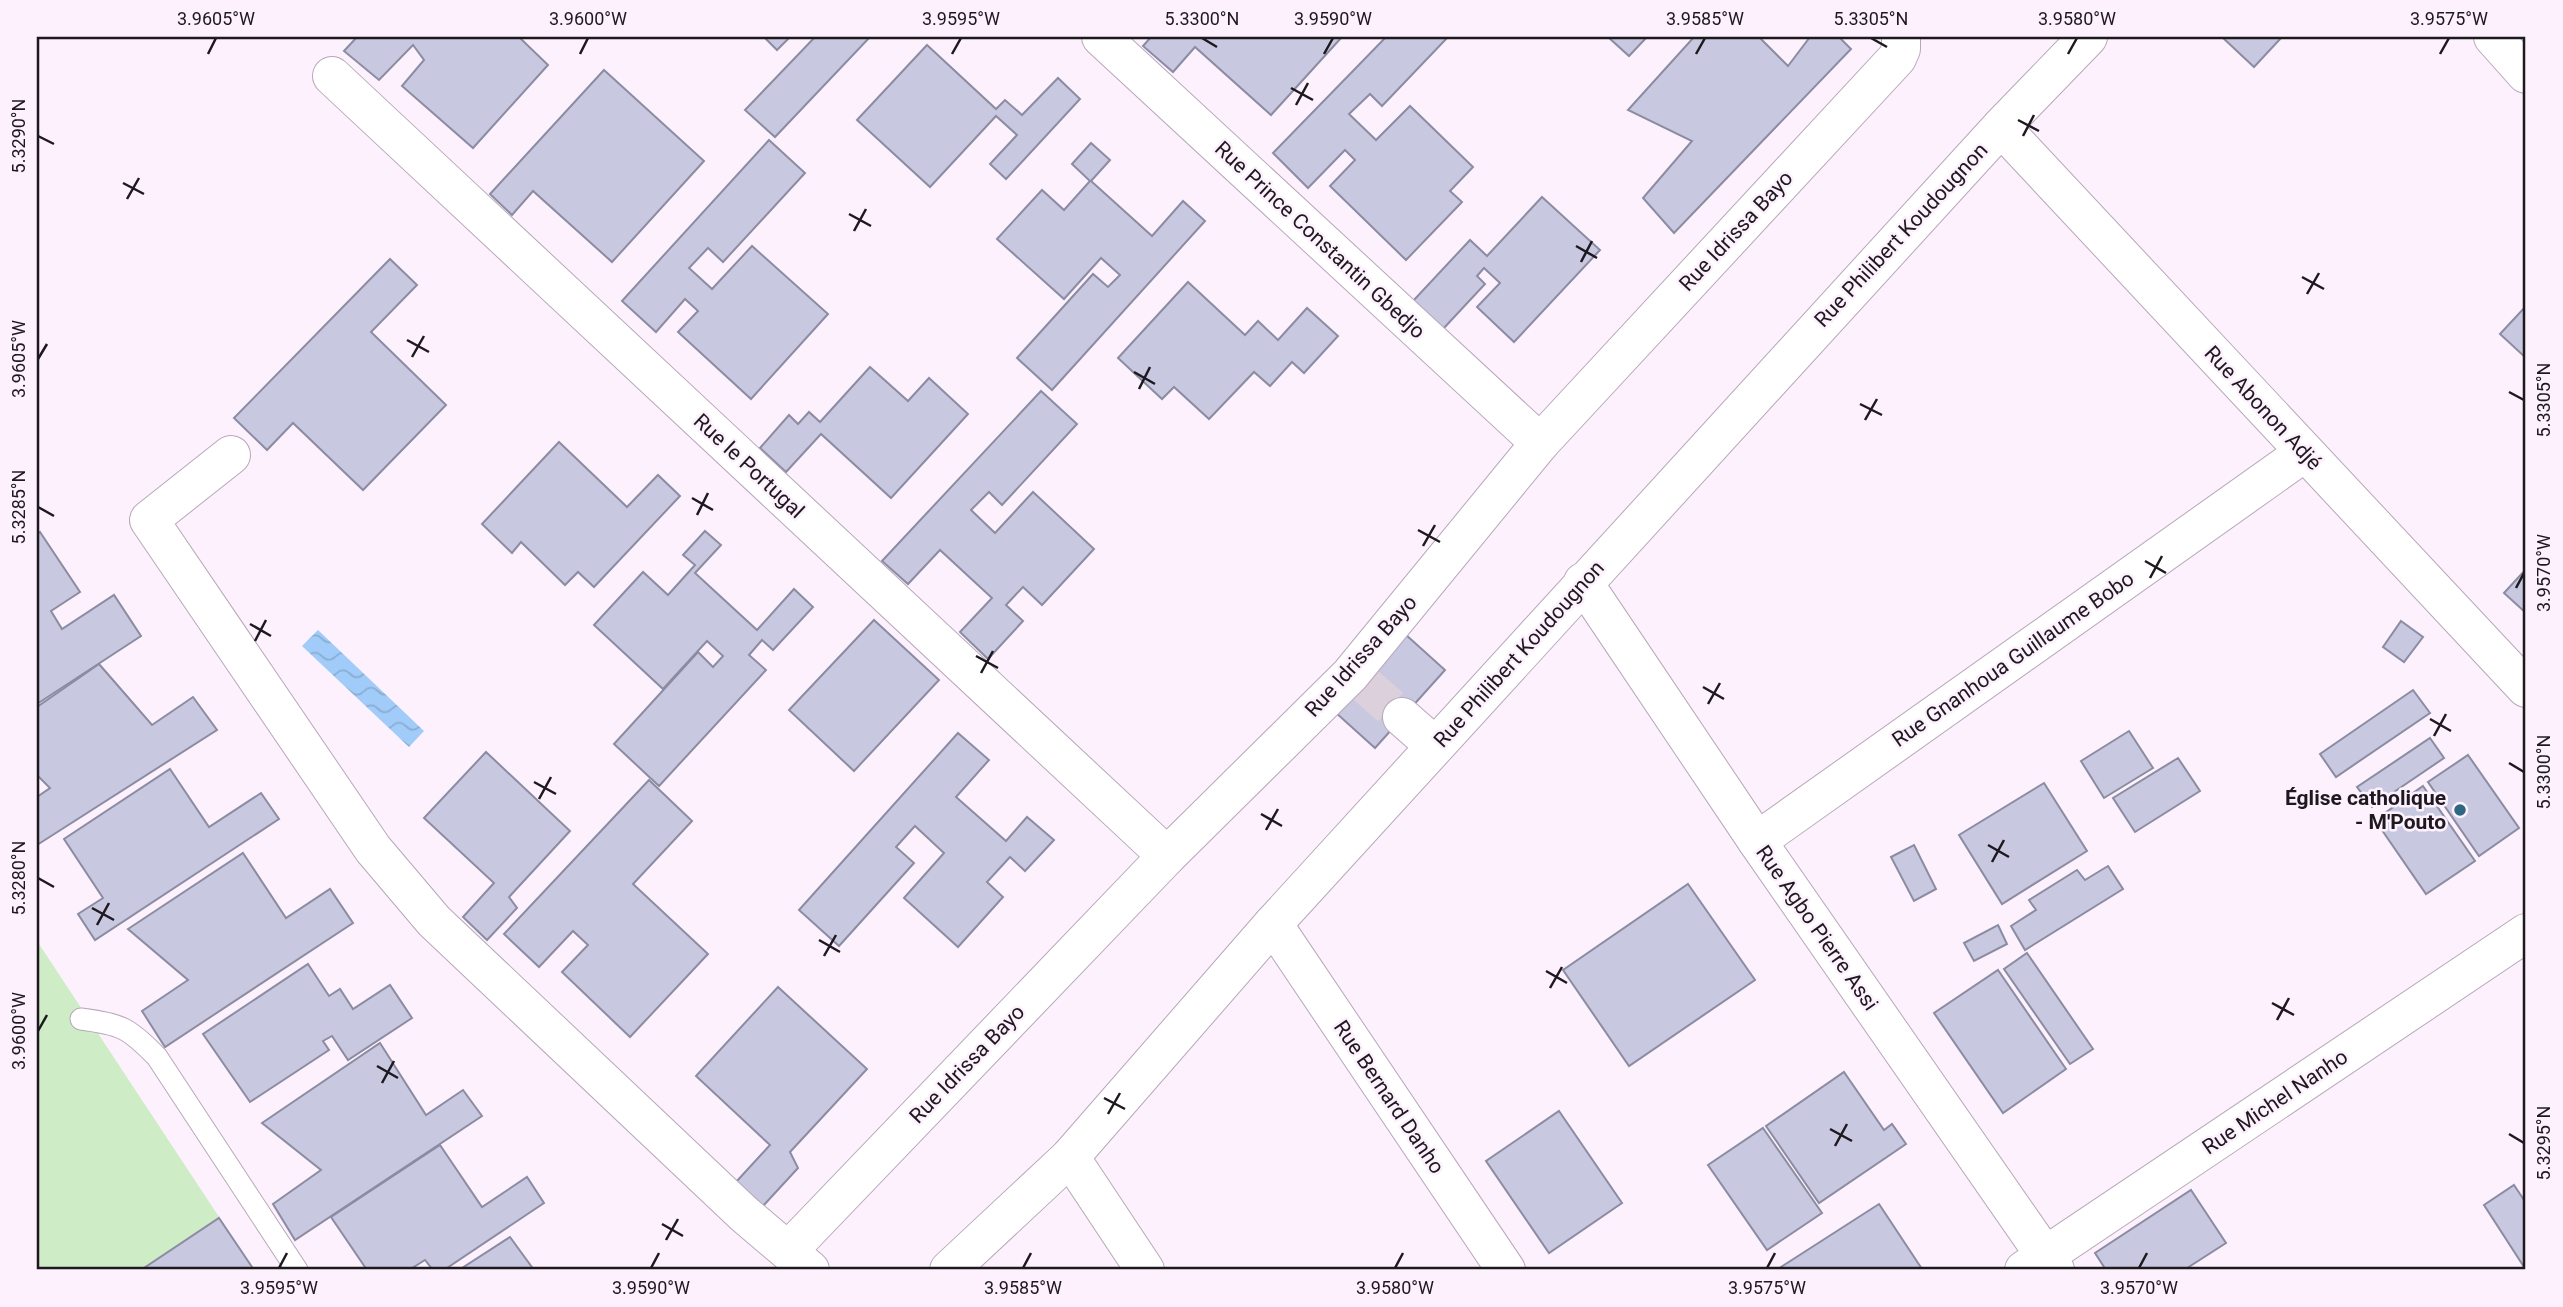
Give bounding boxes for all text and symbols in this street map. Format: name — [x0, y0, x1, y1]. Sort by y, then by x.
text: 3.9605°W — [177, 8, 255, 29]
text: 3.9600°W — [549, 8, 627, 29]
text: 3.9595°W — [922, 8, 1000, 29]
text: 5.3300°N — [1165, 8, 1239, 29]
text: 3.9590°W — [1294, 8, 1372, 29]
text: 3.9585°W — [1666, 8, 1744, 29]
text: 5.3305°N — [1834, 8, 1908, 29]
text: 3.9580°W — [2038, 8, 2116, 29]
text: 3.9575°W — [2410, 8, 2488, 29]
text: 5.3290°N — [8, 99, 29, 173]
street label: Rue Prince Constantin Gbedjo — [1210, 136, 1430, 344]
street label: Rue Philibert Koudougnon — [1810, 138, 1992, 332]
street label: Rue Idrissa Bayo — [1674, 166, 1798, 296]
text: 3.9605°W — [8, 320, 29, 398]
street label: Rue Abonon Adjé — [2200, 341, 2326, 475]
text: 5.3305°N — [2533, 363, 2554, 437]
street label: Rue le Portugal — [689, 409, 809, 523]
text: 5.3285°N — [8, 470, 29, 544]
text: 3.9570°W — [2533, 534, 2554, 612]
street label: Rue Philibert Koudougnon — [1429, 556, 1609, 752]
street label: Rue Gnanhoua Guillaume Bobo — [1888, 566, 2138, 752]
street label: Rue Idrissa Bayo — [1300, 590, 1422, 722]
text: 5.3300°N — [2533, 735, 2554, 809]
place label: Église catholique - M'Pouto — [2285, 786, 2446, 834]
marker: Église catholique - M'Pouto — [2452, 802, 2468, 818]
text: 5.3280°N — [8, 841, 29, 915]
street label: Rue Agbo Pierre Assi — [1751, 841, 1883, 1015]
text: 3.9600°W — [8, 992, 29, 1070]
street label: Rue Idrissa Bayo — [905, 1000, 1030, 1128]
street label: Rue Bernard Danho — [1329, 1016, 1449, 1178]
street label: Rue Michel Nanho — [2198, 1045, 2352, 1159]
text: 5.3295°N — [2533, 1106, 2554, 1180]
text: 3.9595°W — [240, 1277, 318, 1298]
text: 3.9590°W — [612, 1277, 690, 1298]
text: 3.9585°W — [984, 1277, 1062, 1298]
text: 3.9580°W — [1356, 1277, 1434, 1298]
text: 3.9575°W — [1728, 1277, 1806, 1298]
text: 3.9570°W — [2100, 1277, 2178, 1298]

